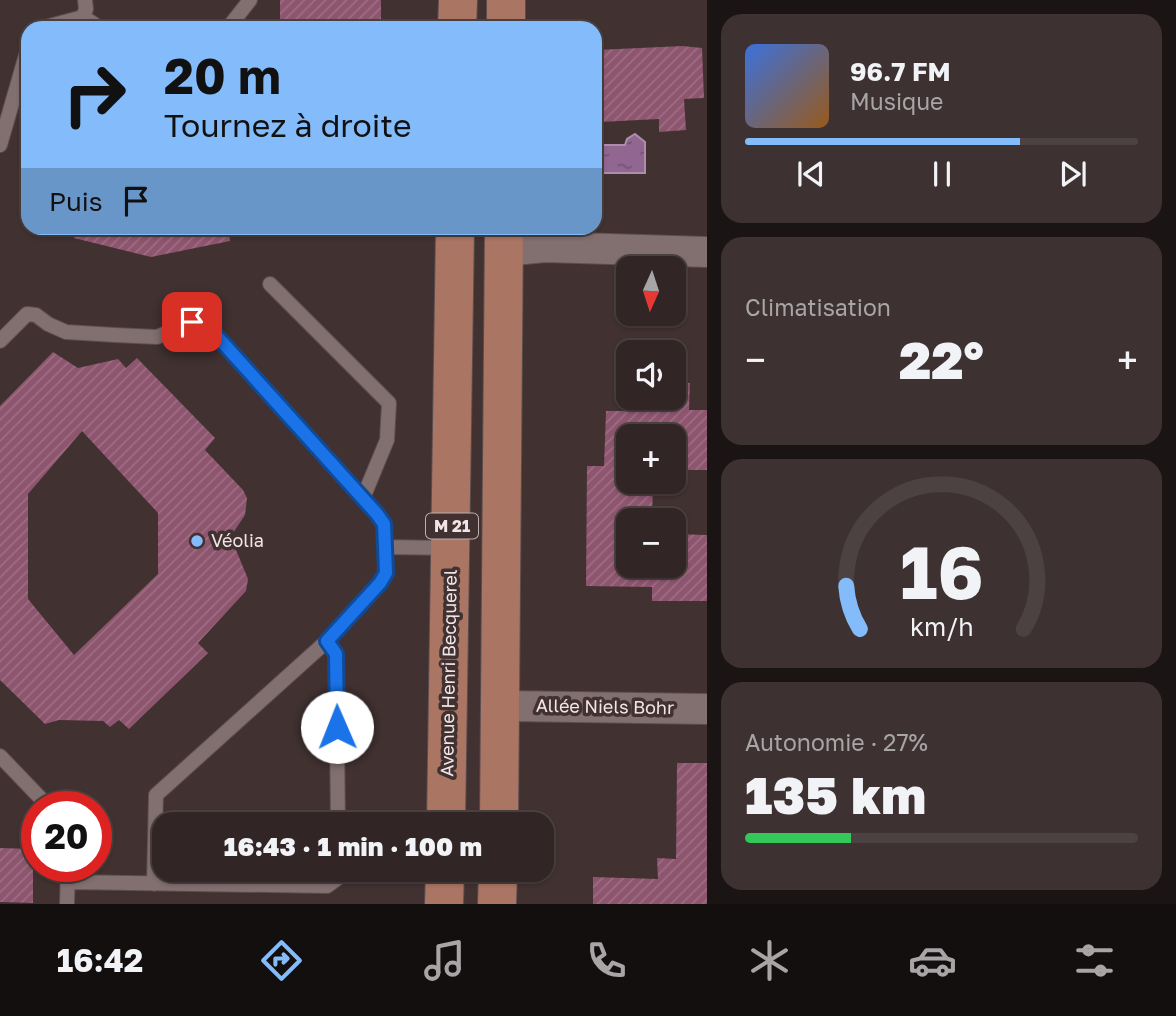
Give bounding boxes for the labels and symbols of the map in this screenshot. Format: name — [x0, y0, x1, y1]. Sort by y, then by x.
north arrow — [616, 256, 686, 326]
pin — [162, 292, 222, 352]
road number: M 21 — [426, 513, 478, 538]
place label: Véolia — [211, 529, 264, 551]
marker: Véolia — [189, 533, 205, 549]
street label: Avenue Henri Becquerel — [435, 569, 461, 777]
position arrow — [300, 690, 374, 764]
street label: Allée Niels Bohr — [536, 694, 674, 718]
speed limit sign: 20 — [21, 791, 112, 882]

